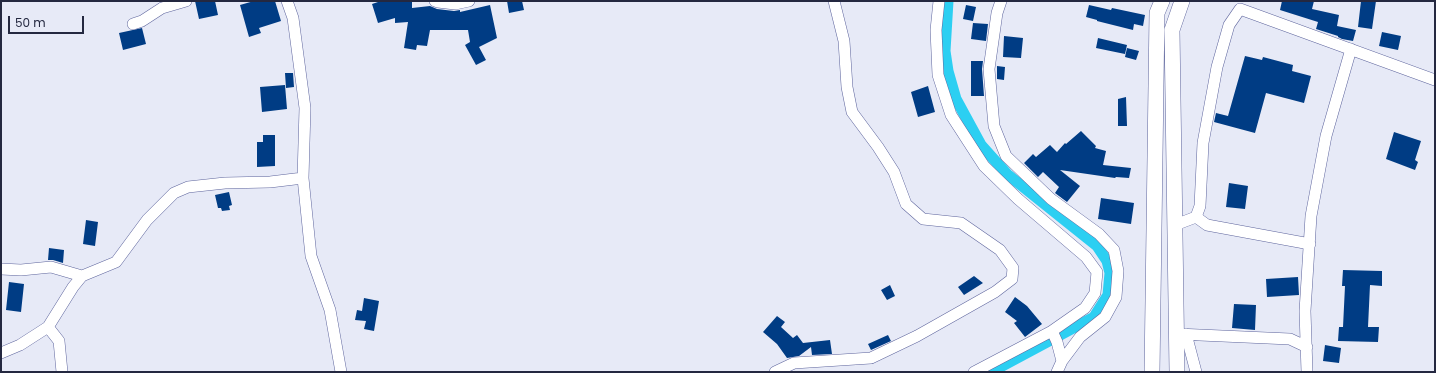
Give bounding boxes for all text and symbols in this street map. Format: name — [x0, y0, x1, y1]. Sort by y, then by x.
scale bar — [10, 8, 86, 34]
text: 50 m — [15, 14, 46, 31]

